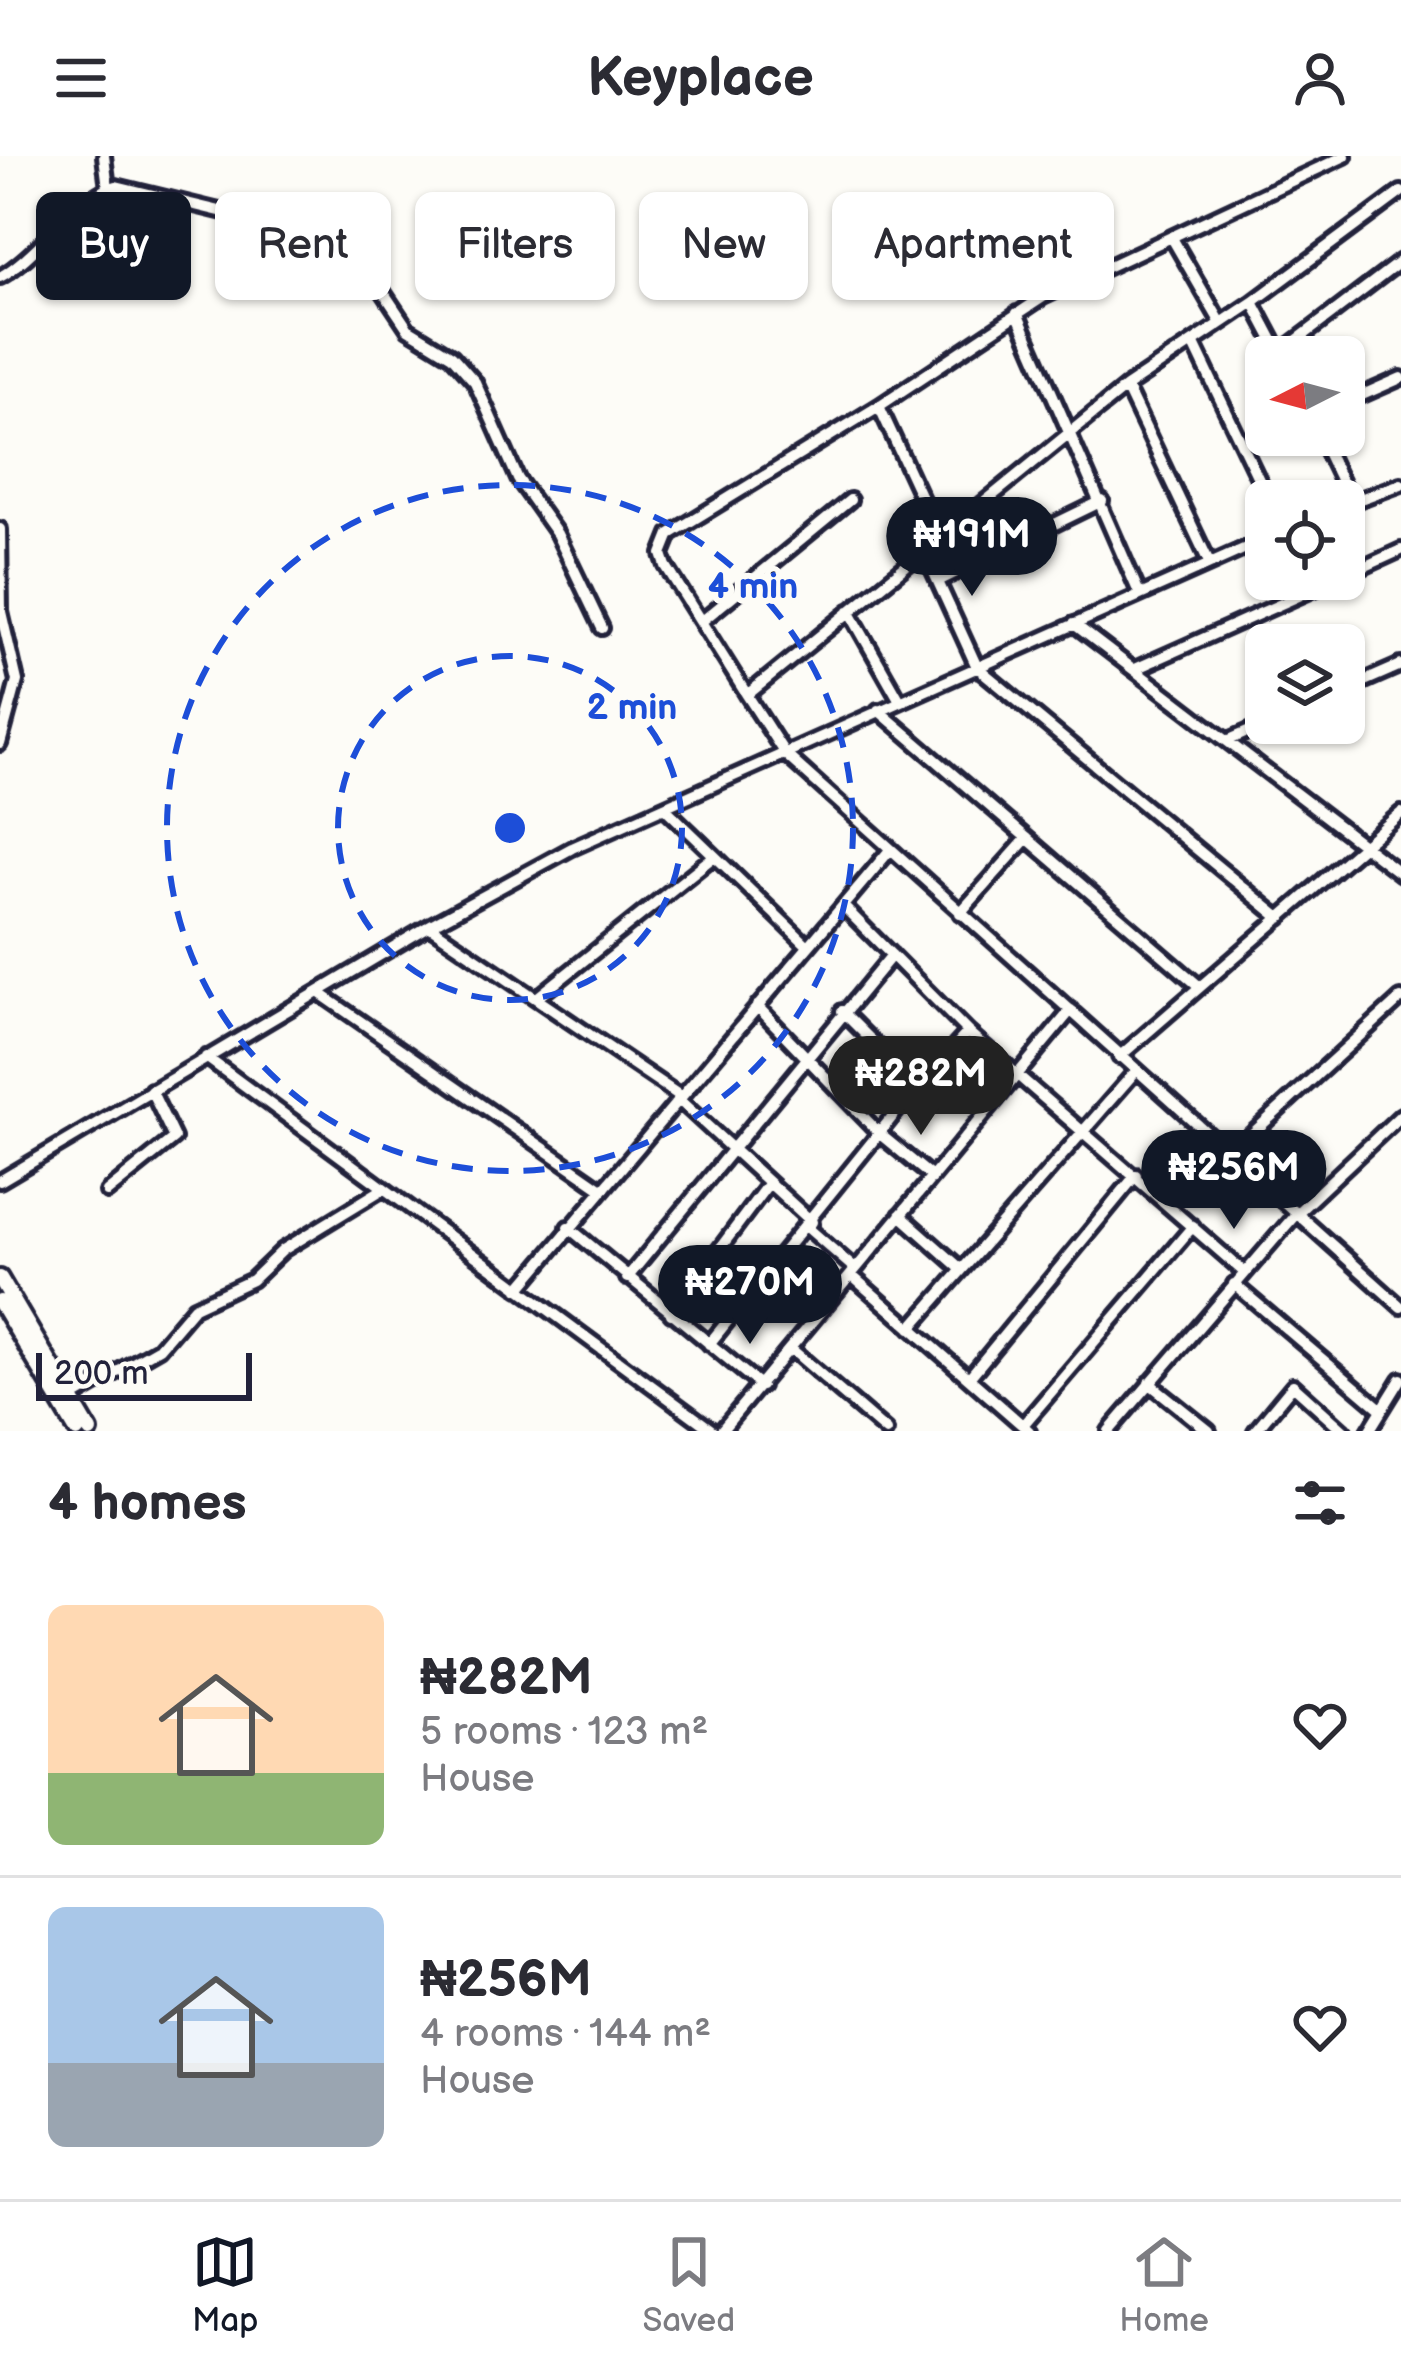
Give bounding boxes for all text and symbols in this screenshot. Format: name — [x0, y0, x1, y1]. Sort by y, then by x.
icon: menu — [48, 45, 114, 111]
icon: person — [1287, 45, 1353, 111]
text: Keyplace — [587, 46, 814, 111]
chip: Buy — [36, 192, 191, 300]
chip: Rent — [215, 192, 391, 300]
chip: Filters — [415, 192, 615, 300]
chip: New — [639, 192, 808, 300]
chip: Apartment — [832, 192, 1114, 300]
north arrow — [1245, 336, 1365, 456]
map controls — [1245, 336, 1365, 744]
button: locate — [1245, 480, 1365, 600]
pin: ₦191M — [888, 497, 1056, 599]
text: ₦191M — [913, 512, 1031, 559]
text: 4 min — [708, 566, 798, 609]
button: layers — [1245, 624, 1365, 744]
text: 2 min — [587, 687, 677, 730]
centre of rings — [489, 807, 531, 849]
pin: ₦282M — [837, 1036, 1005, 1138]
text: ₦282M — [855, 1051, 987, 1098]
pin: ₦256M — [1150, 1130, 1318, 1232]
text: ₦256M — [1168, 1145, 1300, 1192]
pin: ₦270M — [666, 1245, 834, 1347]
text: ₦270M — [685, 1260, 815, 1307]
scale bar — [36, 1347, 252, 1400]
text: 200 m — [54, 1354, 148, 1394]
icon: filters — [1287, 1470, 1353, 1536]
text: 4 homes — [48, 1473, 247, 1534]
text: ₦282M — [420, 1648, 593, 1709]
icon: home — [144, 1653, 288, 1797]
icon: heart — [1287, 1692, 1353, 1758]
text: 5 rooms · 123 m² — [420, 1709, 708, 1756]
text: House — [420, 1756, 534, 1803]
text: ₦256M — [420, 1950, 592, 2011]
icon: home — [144, 1955, 288, 2099]
icon: heart — [1287, 1994, 1353, 2060]
text: 4 rooms · 144 m² — [420, 2011, 711, 2058]
text: House — [420, 2058, 534, 2105]
tab: Map — [192, 2229, 258, 2341]
tab: Saved — [642, 2229, 735, 2341]
tab: Home — [1119, 2229, 1209, 2341]

